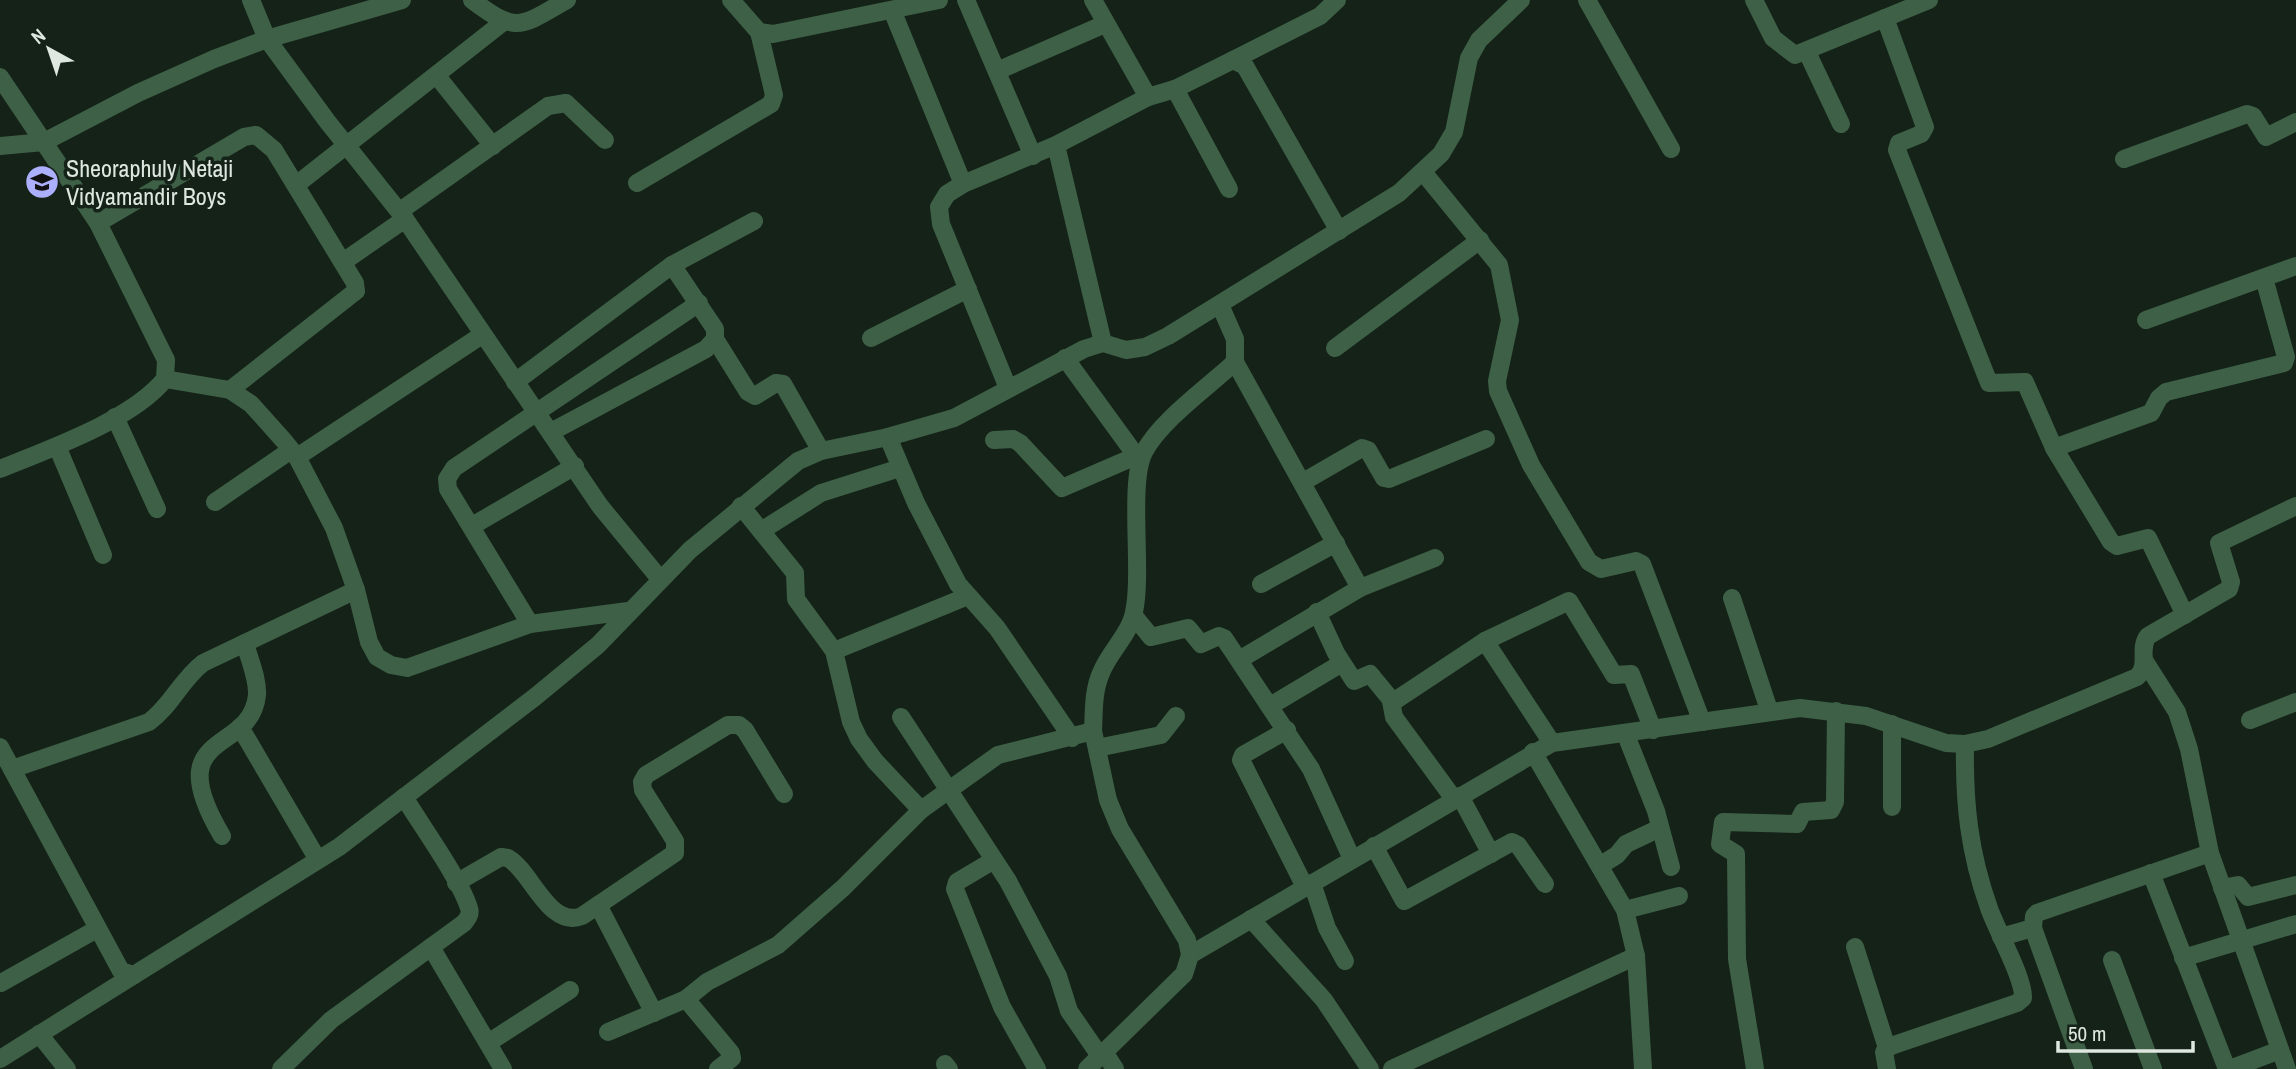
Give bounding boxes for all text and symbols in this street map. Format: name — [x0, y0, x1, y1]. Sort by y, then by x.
north arrow — [14, 14, 84, 84]
text: N — [25, 22, 51, 50]
place label: Sheoraphuly Netaji Vidyamandir Boys — [66, 152, 233, 212]
school or university icon: Sheoraphuly Netaji Vidyamandir Boys — [23, 163, 61, 201]
scale bar — [2058, 1010, 2193, 1054]
text: 50 m — [2068, 1019, 2106, 1048]

